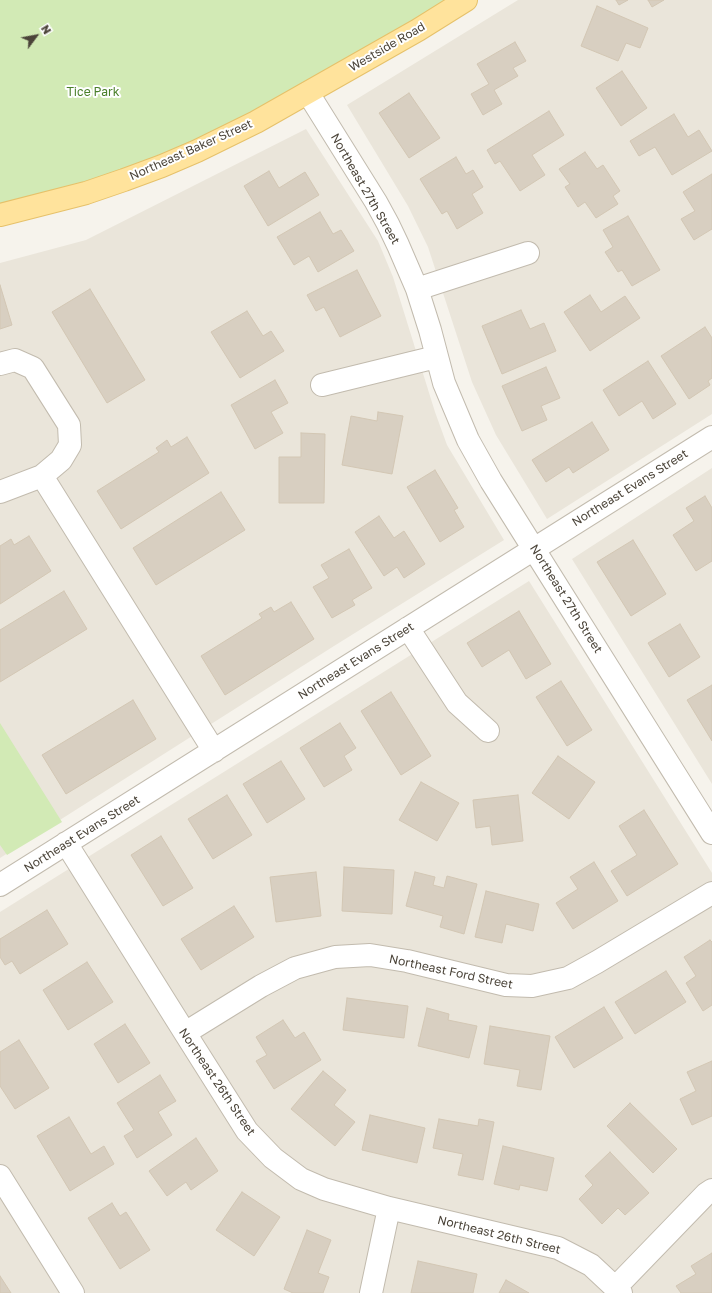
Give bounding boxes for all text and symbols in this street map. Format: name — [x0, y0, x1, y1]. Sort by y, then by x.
north arrow — [16, 16, 56, 56]
street label: Westside Road — [346, 19, 428, 75]
text: N — [39, 22, 54, 36]
park label: Tice Park — [66, 85, 120, 99]
street label: Northeast Baker Street — [127, 116, 255, 184]
street label: Northeast 27th Street — [327, 131, 403, 247]
street label: Northeast Evans Street — [569, 446, 691, 530]
street label: Northeast 27th Street — [527, 542, 605, 656]
street label: Northeast Evans Street — [295, 619, 417, 703]
street label: Northeast Evans Street — [21, 792, 143, 876]
street label: Northeast Ford Street — [388, 952, 514, 992]
street label: Northeast 26th Street — [176, 1026, 258, 1138]
street label: Northeast 26th Street — [436, 1213, 562, 1257]

